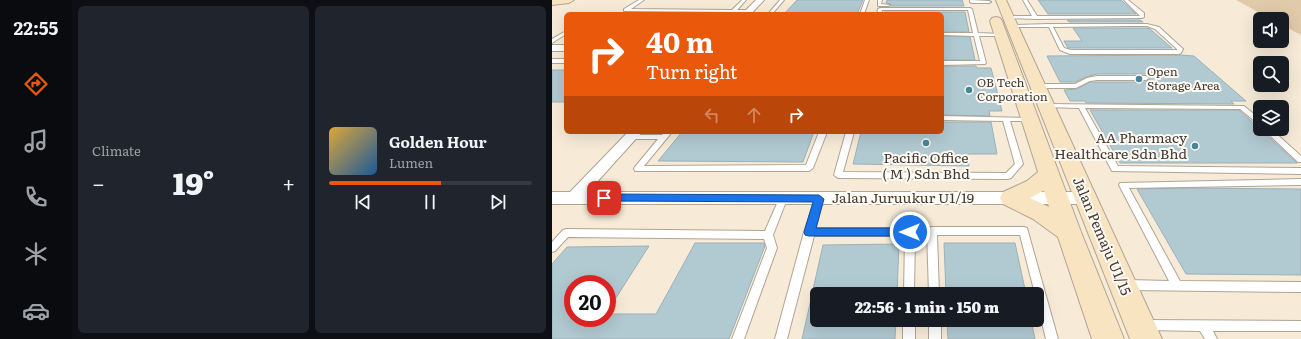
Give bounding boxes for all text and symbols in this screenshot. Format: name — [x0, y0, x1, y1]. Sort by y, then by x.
map controls — [1253, 12, 1289, 136]
button: sound — [1253, 12, 1289, 48]
text: 22:55 — [14, 14, 58, 41]
text: 40 m — [646, 20, 714, 62]
icon: right — [580, 28, 632, 80]
button: search — [1253, 56, 1289, 92]
text: Turn right — [646, 58, 737, 85]
place label: Open Storage Area — [1147, 62, 1220, 94]
icon: directions — [22, 70, 50, 98]
place label: OB Tech Corporation — [977, 73, 1048, 105]
marker: Open Storage Area — [1134, 74, 1144, 84]
marker: OB Tech Corporation — [964, 85, 974, 95]
button: layers — [1253, 100, 1289, 136]
icon: left — [701, 104, 723, 126]
icon: ahead — [743, 104, 765, 126]
icon: right — [785, 104, 807, 126]
icon: music — [22, 127, 50, 155]
place label: AA Pharmacy Healthcare Sdn Bhd — [1054, 127, 1188, 163]
text: Golden Hour — [389, 130, 487, 153]
marker: Pacific Office ( M ) Sdn Bhd — [921, 138, 931, 148]
text: Climate — [92, 141, 141, 160]
marker: AA Pharmacy Healthcare Sdn Bhd — [1190, 141, 1200, 151]
place label: Pacific Office ( M ) Sdn Bhd — [882, 147, 970, 183]
text: Lumen — [389, 153, 433, 172]
text: 19° — [173, 160, 214, 204]
text: − — [92, 166, 105, 199]
text: + — [282, 166, 295, 199]
street label: Jalan Pemaju U1/15 — [1069, 173, 1137, 298]
pin — [587, 181, 621, 215]
icon: phone — [22, 183, 50, 211]
icon: arrive — [593, 187, 615, 209]
street label: Jalan Juruukur U1/19 — [832, 187, 974, 207]
icon: previous — [352, 191, 374, 213]
icon: pause — [419, 191, 441, 213]
icon: next — [487, 191, 509, 213]
position arrow — [889, 211, 931, 253]
icon: climate — [22, 240, 50, 268]
speed limit sign: 20 — [564, 275, 616, 327]
text: 22:56 · 1 min · 150 m — [855, 295, 999, 318]
icon: car — [22, 297, 50, 325]

